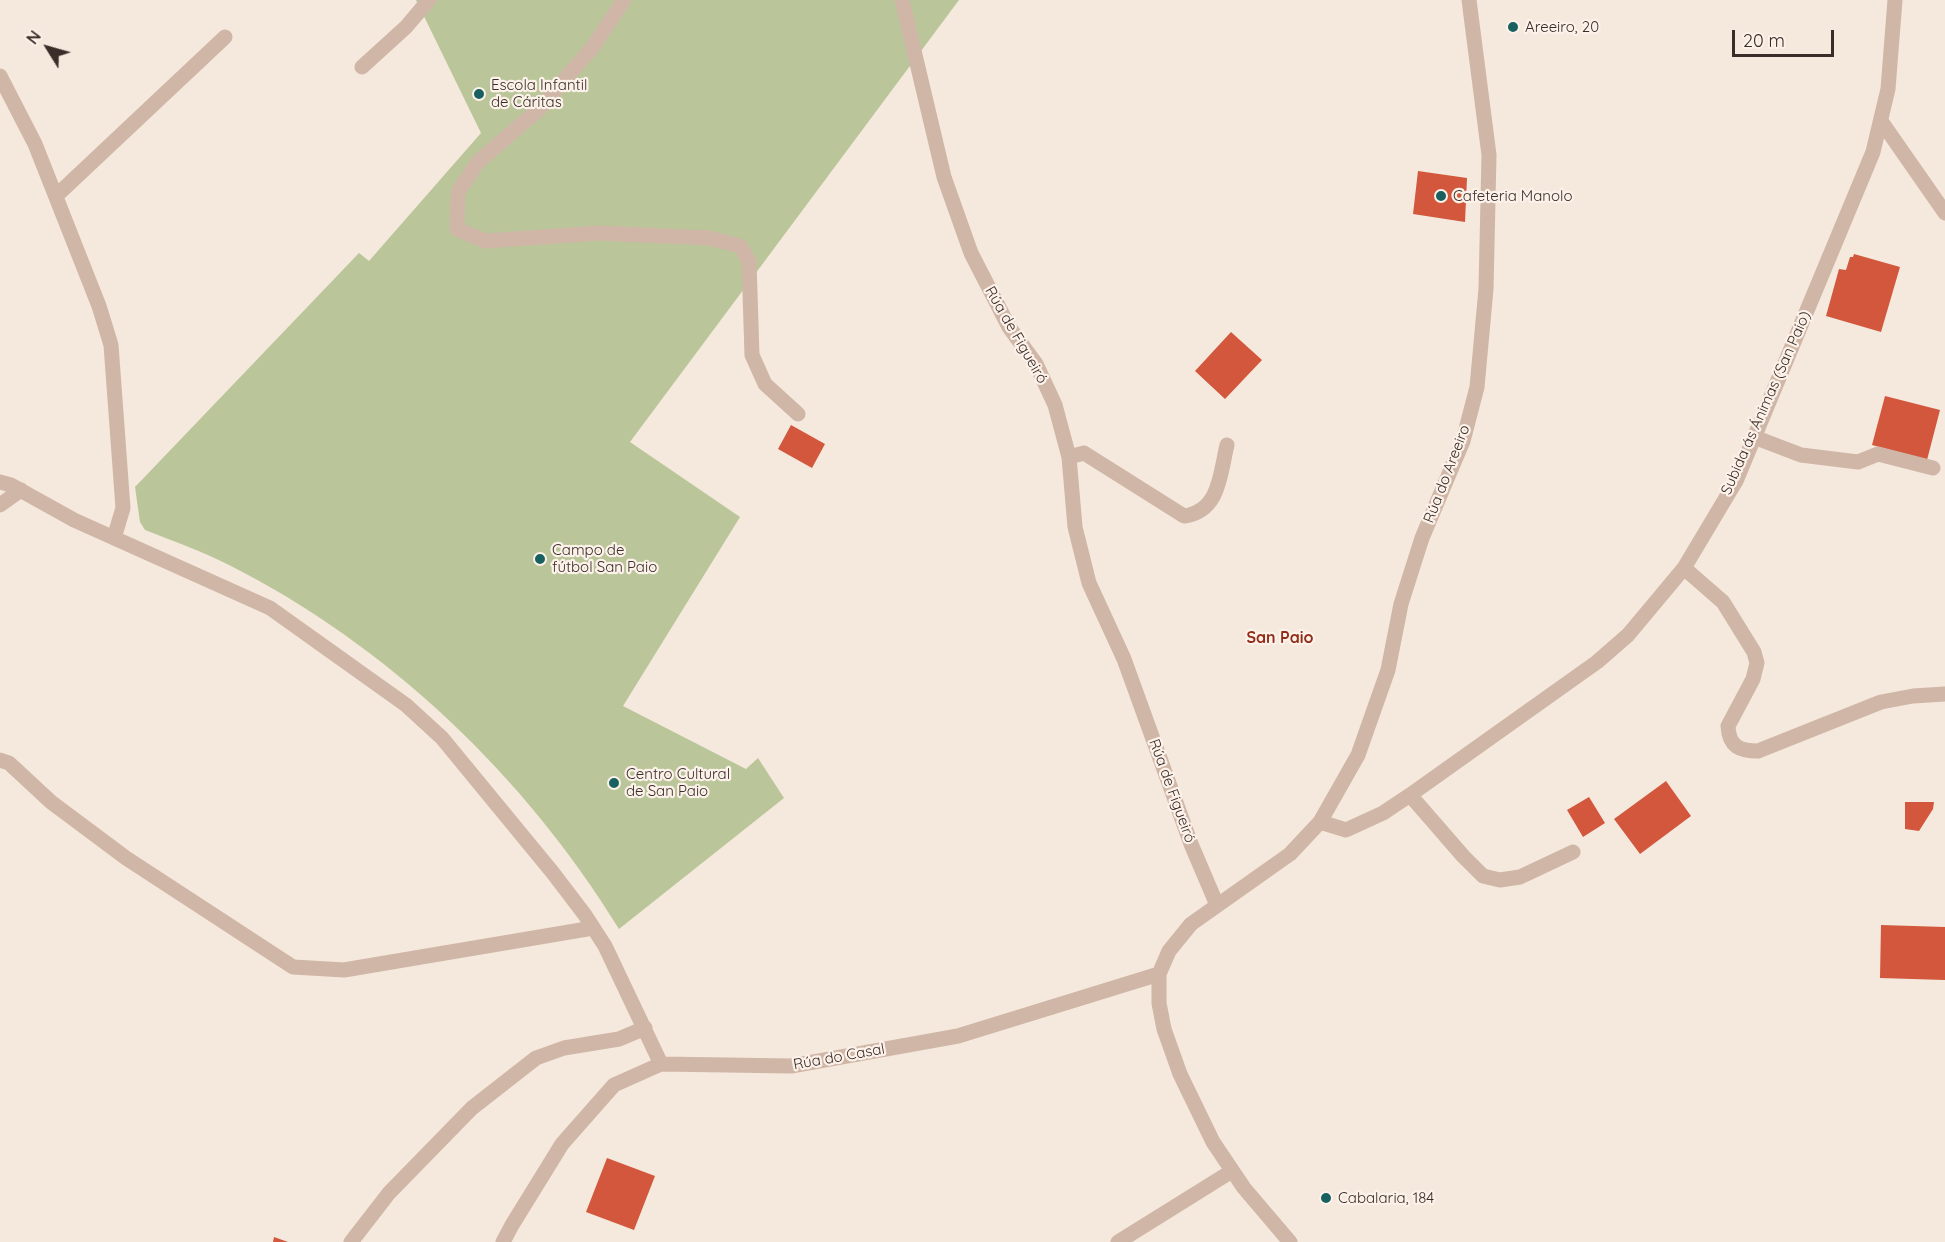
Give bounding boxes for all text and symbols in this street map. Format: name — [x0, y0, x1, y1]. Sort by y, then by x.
north arrow — [18, 18, 78, 78]
place label: Areeiro, 20 — [1525, 18, 1599, 36]
scale bar — [1735, 18, 1837, 56]
marker: Areeiro, 20 — [1506, 20, 1520, 34]
text: N — [22, 26, 45, 48]
text: 20 m — [1743, 29, 1785, 52]
place label: Escola Infantil de Cáritas — [491, 76, 587, 111]
marker: Escola Infantil de Cáritas — [472, 87, 486, 101]
place label: Cafeteria Manolo — [1453, 187, 1572, 205]
marker: Cafeteria Manolo — [1434, 189, 1448, 203]
street label: Rúa de Figueiró — [981, 283, 1051, 387]
street label: Subida ás Ánimas (San Paio) — [1717, 308, 1815, 498]
street label: Rúa do Areeiro — [1420, 422, 1474, 526]
place label: Campo de fútbol San Paio — [552, 541, 657, 576]
marker: Campo de fútbol San Paio — [533, 552, 547, 566]
district label: San Paio — [1247, 628, 1313, 648]
street label: Rúa de Figueiró — [1145, 737, 1199, 845]
place label: Centro Cultural de San Paio — [626, 765, 730, 800]
marker: Centro Cultural de San Paio — [607, 776, 621, 790]
street label: Rúa do Casal — [792, 1040, 886, 1074]
place label: Cabalaria, 184 — [1338, 1189, 1434, 1207]
marker: Cabalaria, 184 — [1319, 1191, 1333, 1205]

